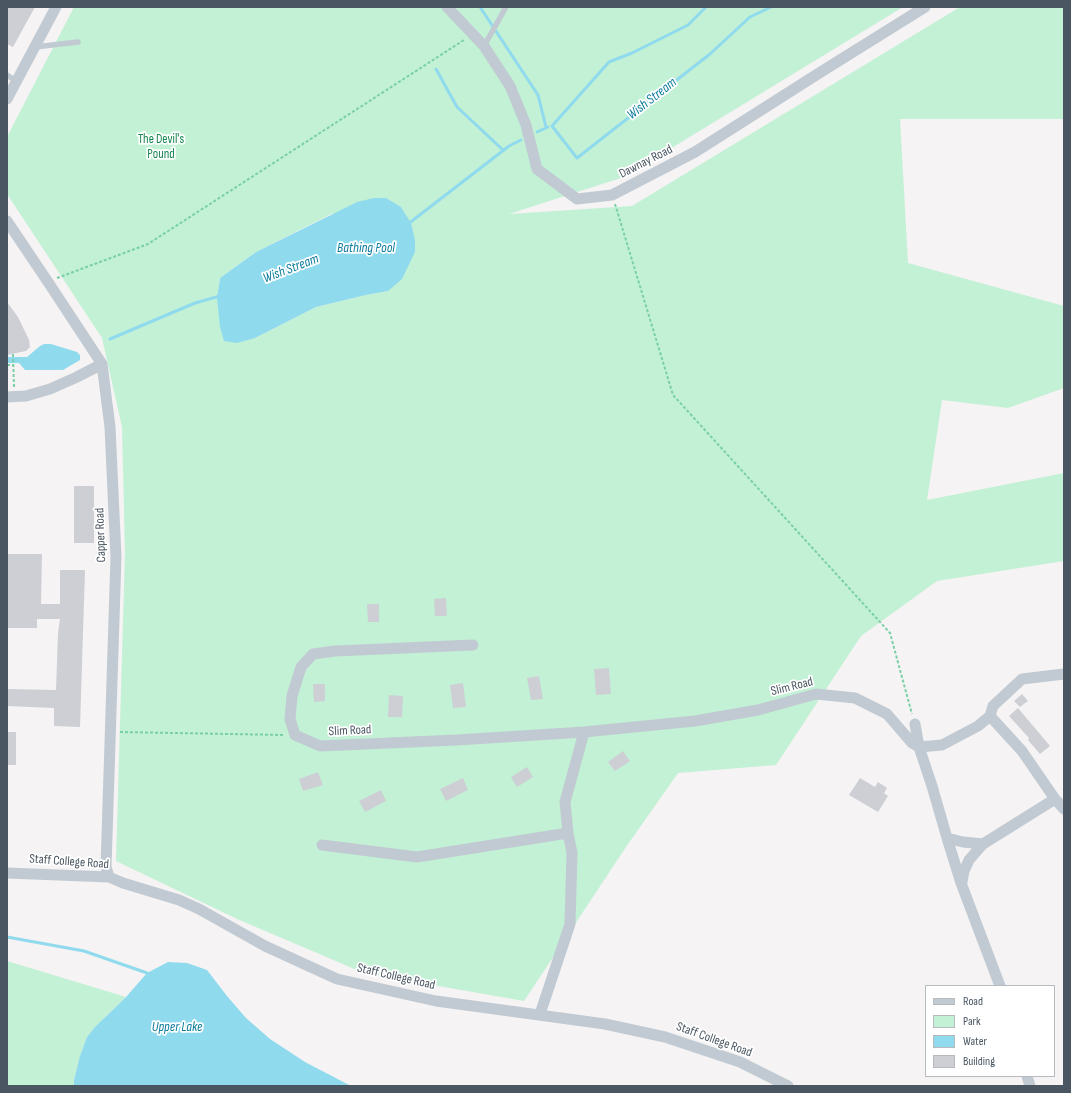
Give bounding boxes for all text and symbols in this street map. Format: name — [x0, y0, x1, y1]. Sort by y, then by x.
water label: Wish Stream — [624, 74, 680, 124]
park label: The Devil's Pound — [138, 132, 184, 163]
street label: Dawnay Road — [617, 142, 675, 182]
water label: Bathing Pool — [337, 240, 395, 256]
water label: Wish Stream — [261, 251, 321, 287]
street label: Capper Road — [92, 507, 110, 563]
street label: Slim Road — [769, 674, 815, 700]
street label: Slim Road — [328, 722, 372, 740]
street label: Staff College Road — [29, 851, 109, 873]
street label: Staff College Road — [355, 960, 437, 994]
legend — [925, 985, 1055, 1077]
text: Road — [963, 994, 983, 1009]
text: Park — [963, 1014, 981, 1029]
water label: Upper Lake — [152, 1019, 202, 1035]
street label: Staff College Road — [674, 1019, 754, 1061]
text: Water — [963, 1034, 987, 1049]
text: Building — [963, 1054, 995, 1069]

